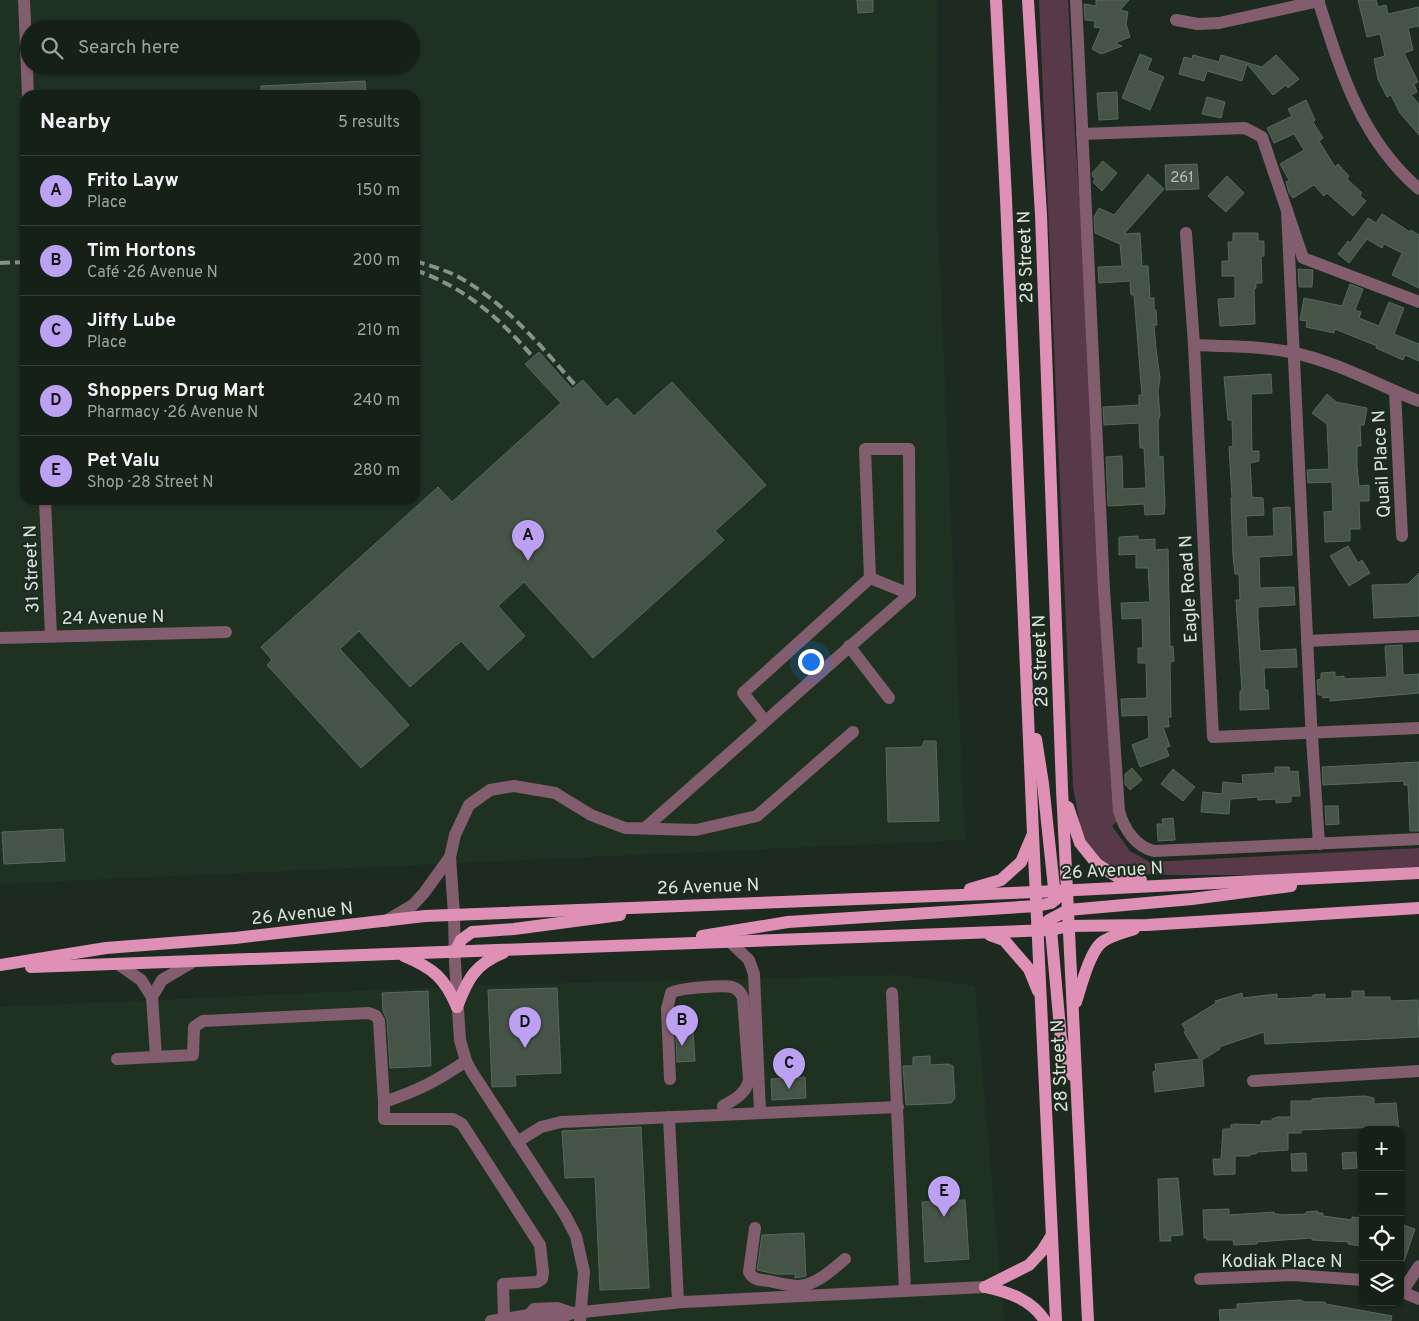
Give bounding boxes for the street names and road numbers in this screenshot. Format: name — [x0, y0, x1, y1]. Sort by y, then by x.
street label: 28 Street N — [1013, 210, 1040, 304]
street label: Quail Place N — [1368, 409, 1397, 518]
street label: 31 Street N — [19, 524, 46, 613]
street label: Eagle Road N — [1175, 534, 1204, 643]
street label: 24 Avenue N — [61, 606, 165, 631]
street label: 28 Street N — [1028, 614, 1055, 708]
street label: 26 Avenue N — [1060, 857, 1164, 886]
street label: 26 Avenue N — [656, 874, 760, 901]
street label: 26 Avenue N — [250, 898, 354, 931]
street label: 28 Street N — [1047, 1019, 1074, 1113]
street label: Kodiak Place N — [1221, 1251, 1343, 1274]

